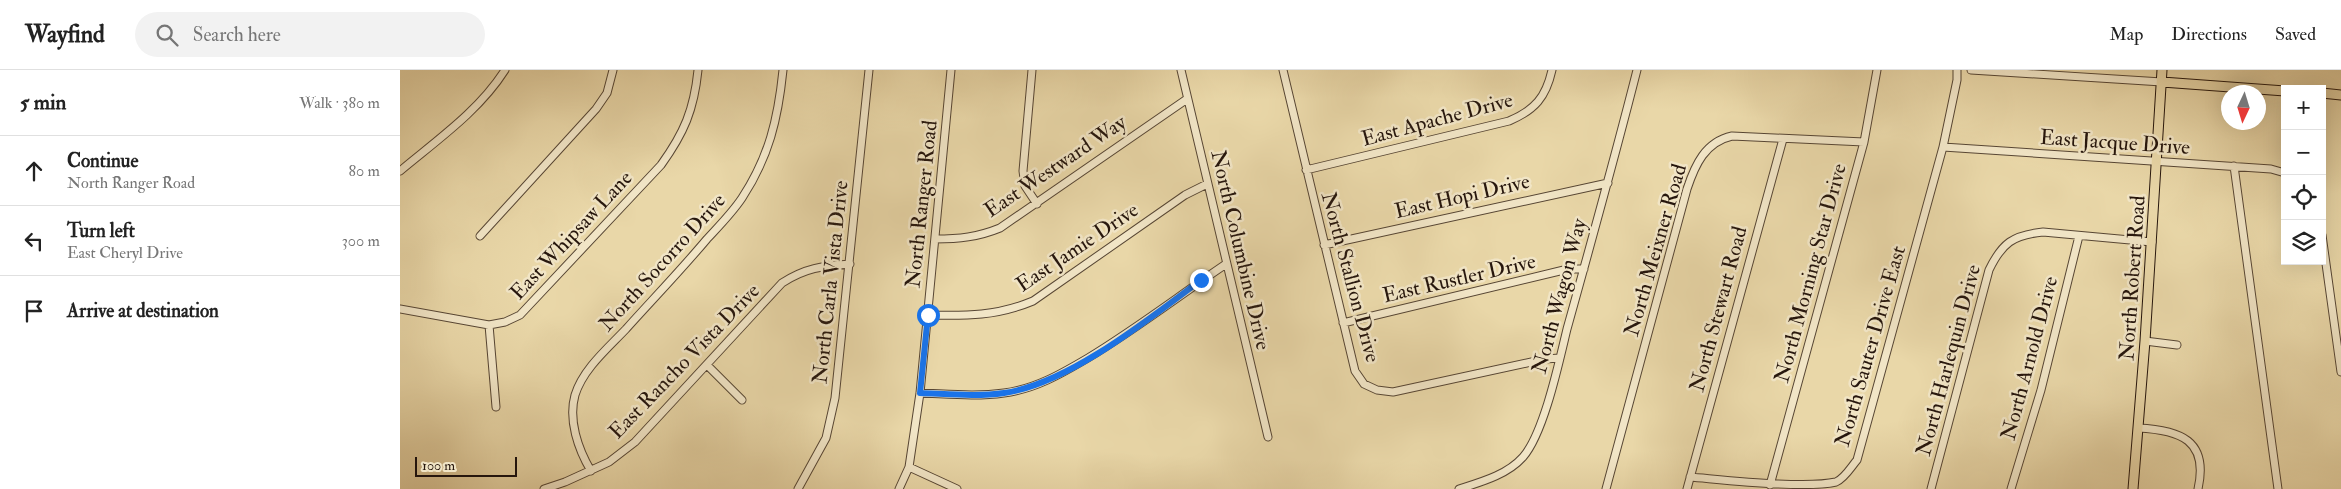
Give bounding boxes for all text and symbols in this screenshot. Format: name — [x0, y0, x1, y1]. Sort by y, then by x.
search box — [135, 12, 485, 57]
text: Wayfind — [25, 19, 105, 50]
icon: search — [153, 21, 181, 49]
text: Search here — [193, 23, 281, 47]
text: Map — [2110, 23, 2143, 46]
text: Directions — [2171, 23, 2247, 46]
text: Saved — [2275, 23, 2316, 46]
north arrow — [2221, 85, 2266, 130]
map controls — [2281, 85, 2326, 265]
button: + — [2281, 85, 2326, 130]
street label: East Apache Drive — [1359, 86, 1516, 153]
text: 5 min — [20, 89, 66, 116]
text: Walk · 380 m — [299, 93, 380, 113]
street label: East Westward Way — [979, 108, 1132, 224]
street label: North Ranger Road — [899, 118, 944, 289]
street label: East Jacque Drive — [2039, 124, 2191, 161]
button: − — [2281, 130, 2326, 175]
street label: North Columbine Drive — [1204, 148, 1277, 353]
text: Continue — [67, 149, 138, 173]
icon: ahead — [20, 157, 48, 185]
street label: North Meixner Road — [1618, 160, 1693, 339]
street label: North Morning Star Drive — [1768, 160, 1853, 386]
text: 80 m — [349, 161, 380, 181]
street label: East Whipsaw Lane — [504, 165, 638, 306]
street label: East Hopi Drive — [1392, 168, 1533, 225]
text: North Ranger Road — [67, 173, 195, 193]
button: locate — [2281, 175, 2326, 220]
street label: North Carla Vista Drive — [806, 179, 855, 385]
street label: North Socorro Drive — [593, 187, 732, 337]
street label: North Stallion Drive — [1315, 189, 1386, 365]
street label: North Robert Road — [2113, 194, 2152, 362]
street label: East Jamie Drive — [1011, 196, 1144, 298]
street label: North Wagon Way — [1526, 215, 1593, 377]
text: Turn left — [67, 219, 135, 243]
button: layers — [2281, 220, 2326, 265]
street label: North Stewart Road — [1683, 223, 1754, 395]
icon: left — [20, 227, 48, 255]
text: 300 m — [342, 231, 380, 251]
street label: North Sauter Drive East — [1829, 242, 1912, 450]
text: East Cheryl Drive — [67, 243, 183, 263]
street label: East Rustler Drive — [1380, 248, 1539, 309]
street label: North Harlequin Drive — [1910, 261, 1987, 459]
route end — [1190, 269, 1213, 292]
street label: North Arnold Drive — [1995, 273, 2064, 443]
street label: East Rancho Vista Drive — [603, 278, 766, 445]
icon: arrive — [20, 297, 48, 325]
text: Arrive at destination — [67, 299, 219, 323]
route start — [917, 304, 940, 327]
scale bar — [415, 454, 518, 477]
text: 100 m — [422, 457, 455, 474]

